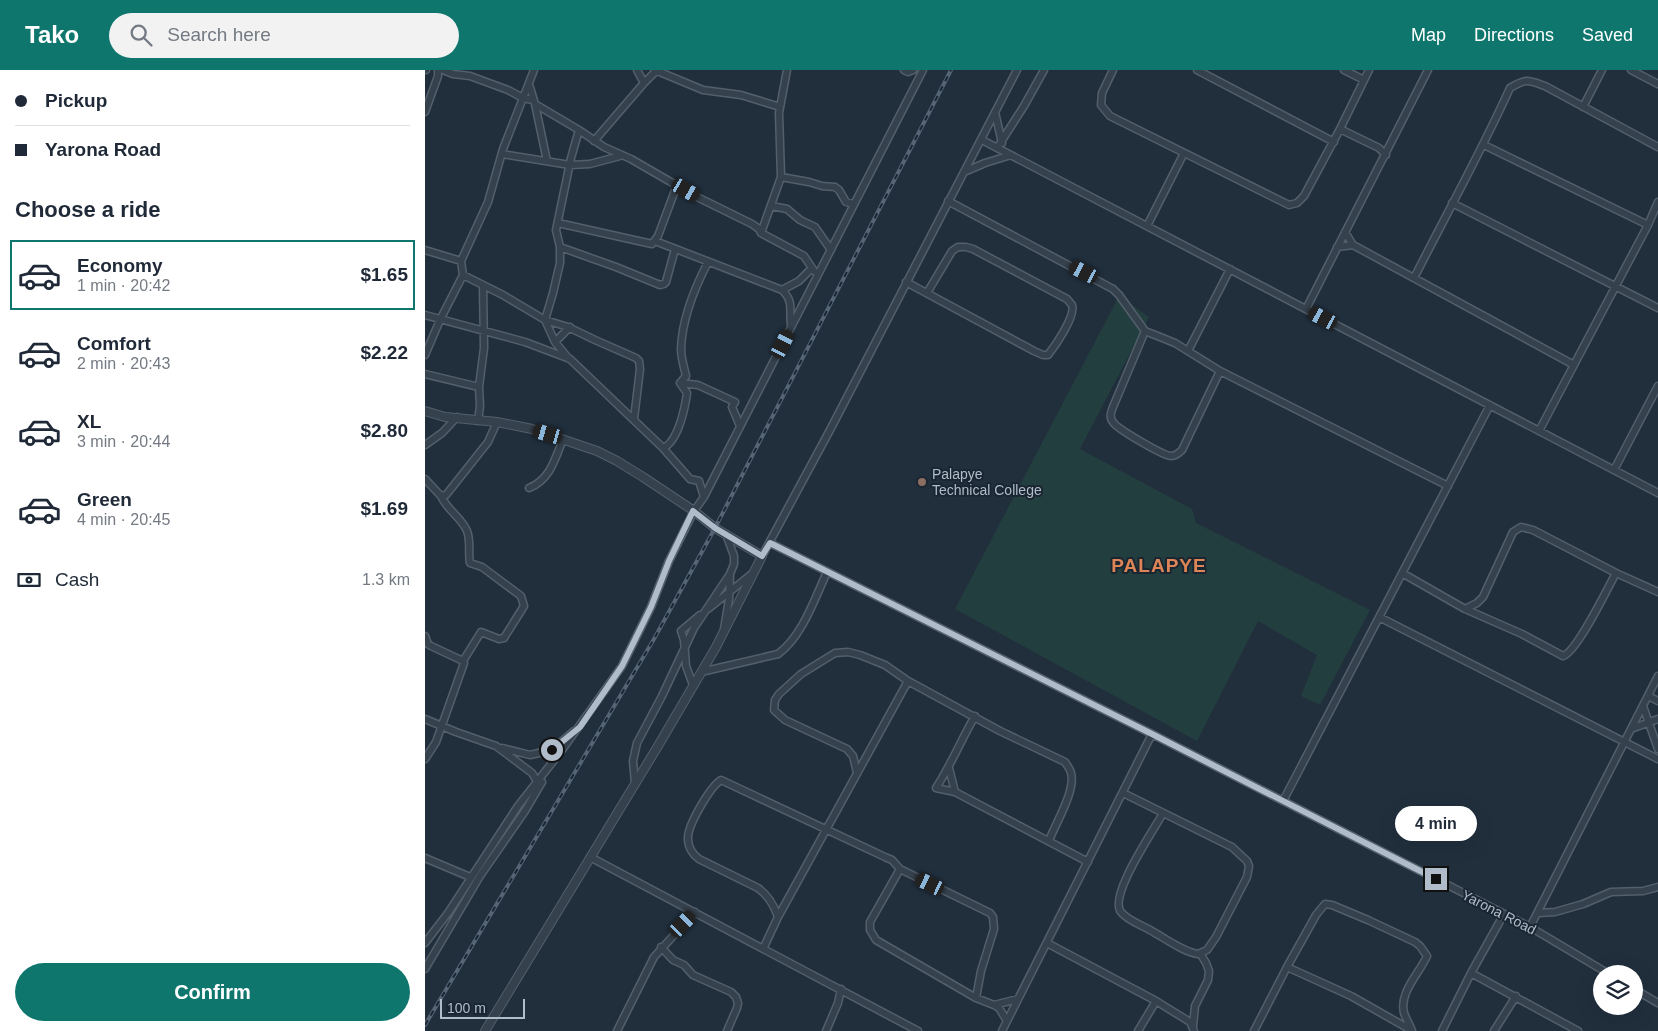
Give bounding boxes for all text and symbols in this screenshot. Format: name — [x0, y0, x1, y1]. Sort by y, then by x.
search box — [109, 13, 459, 58]
text: Tako — [25, 21, 79, 48]
icon: search — [127, 21, 155, 49]
text: Search here — [167, 24, 271, 45]
text: Map — [1411, 25, 1446, 45]
text: Directions — [1474, 25, 1554, 45]
text: Saved — [1582, 25, 1633, 45]
text: Pickup — [45, 90, 107, 111]
text: Yarona Road — [45, 139, 161, 160]
car — [669, 176, 702, 204]
text: Choose a ride — [15, 197, 160, 222]
icon: car — [17, 253, 62, 298]
text: Economy — [77, 255, 163, 276]
car — [1067, 259, 1100, 285]
text: $1.65 — [360, 264, 408, 285]
text: 1 min · 20:42 — [77, 277, 170, 294]
car — [1306, 304, 1339, 332]
car — [769, 327, 796, 361]
icon: car — [17, 331, 62, 376]
text: Comfort — [77, 333, 151, 354]
text: $2.22 — [360, 342, 408, 363]
text: 2 min · 20:43 — [77, 355, 170, 372]
icon: car — [17, 409, 62, 454]
text: XL — [77, 411, 101, 432]
text: $2.80 — [360, 420, 408, 441]
car — [531, 423, 564, 445]
text: 3 min · 20:44 — [77, 433, 170, 450]
place label: Palapye Technical College — [932, 466, 1042, 498]
marker: Palapye Technical College — [916, 476, 928, 488]
icon: car — [17, 487, 62, 532]
text: Green — [77, 489, 132, 510]
text: $1.69 — [360, 498, 408, 519]
text: 4 min · 20:45 — [77, 511, 170, 528]
district label: PALAPYE — [1111, 555, 1207, 576]
icon: cash — [15, 566, 43, 594]
text: Cash — [55, 569, 99, 590]
text: 1.3 km — [362, 571, 410, 588]
route start — [541, 739, 563, 761]
callout: 4 min — [1395, 806, 1477, 842]
text: 4 min — [1415, 815, 1457, 832]
route end — [1425, 868, 1447, 890]
car — [913, 871, 946, 897]
street label: Yarona Road — [1459, 886, 1539, 938]
car — [667, 908, 698, 940]
button: Confirm — [15, 963, 410, 1021]
map controls — [1593, 965, 1643, 1015]
button: layers — [1593, 965, 1643, 1015]
scale bar — [440, 996, 525, 1019]
text: 100 m — [447, 1000, 486, 1016]

